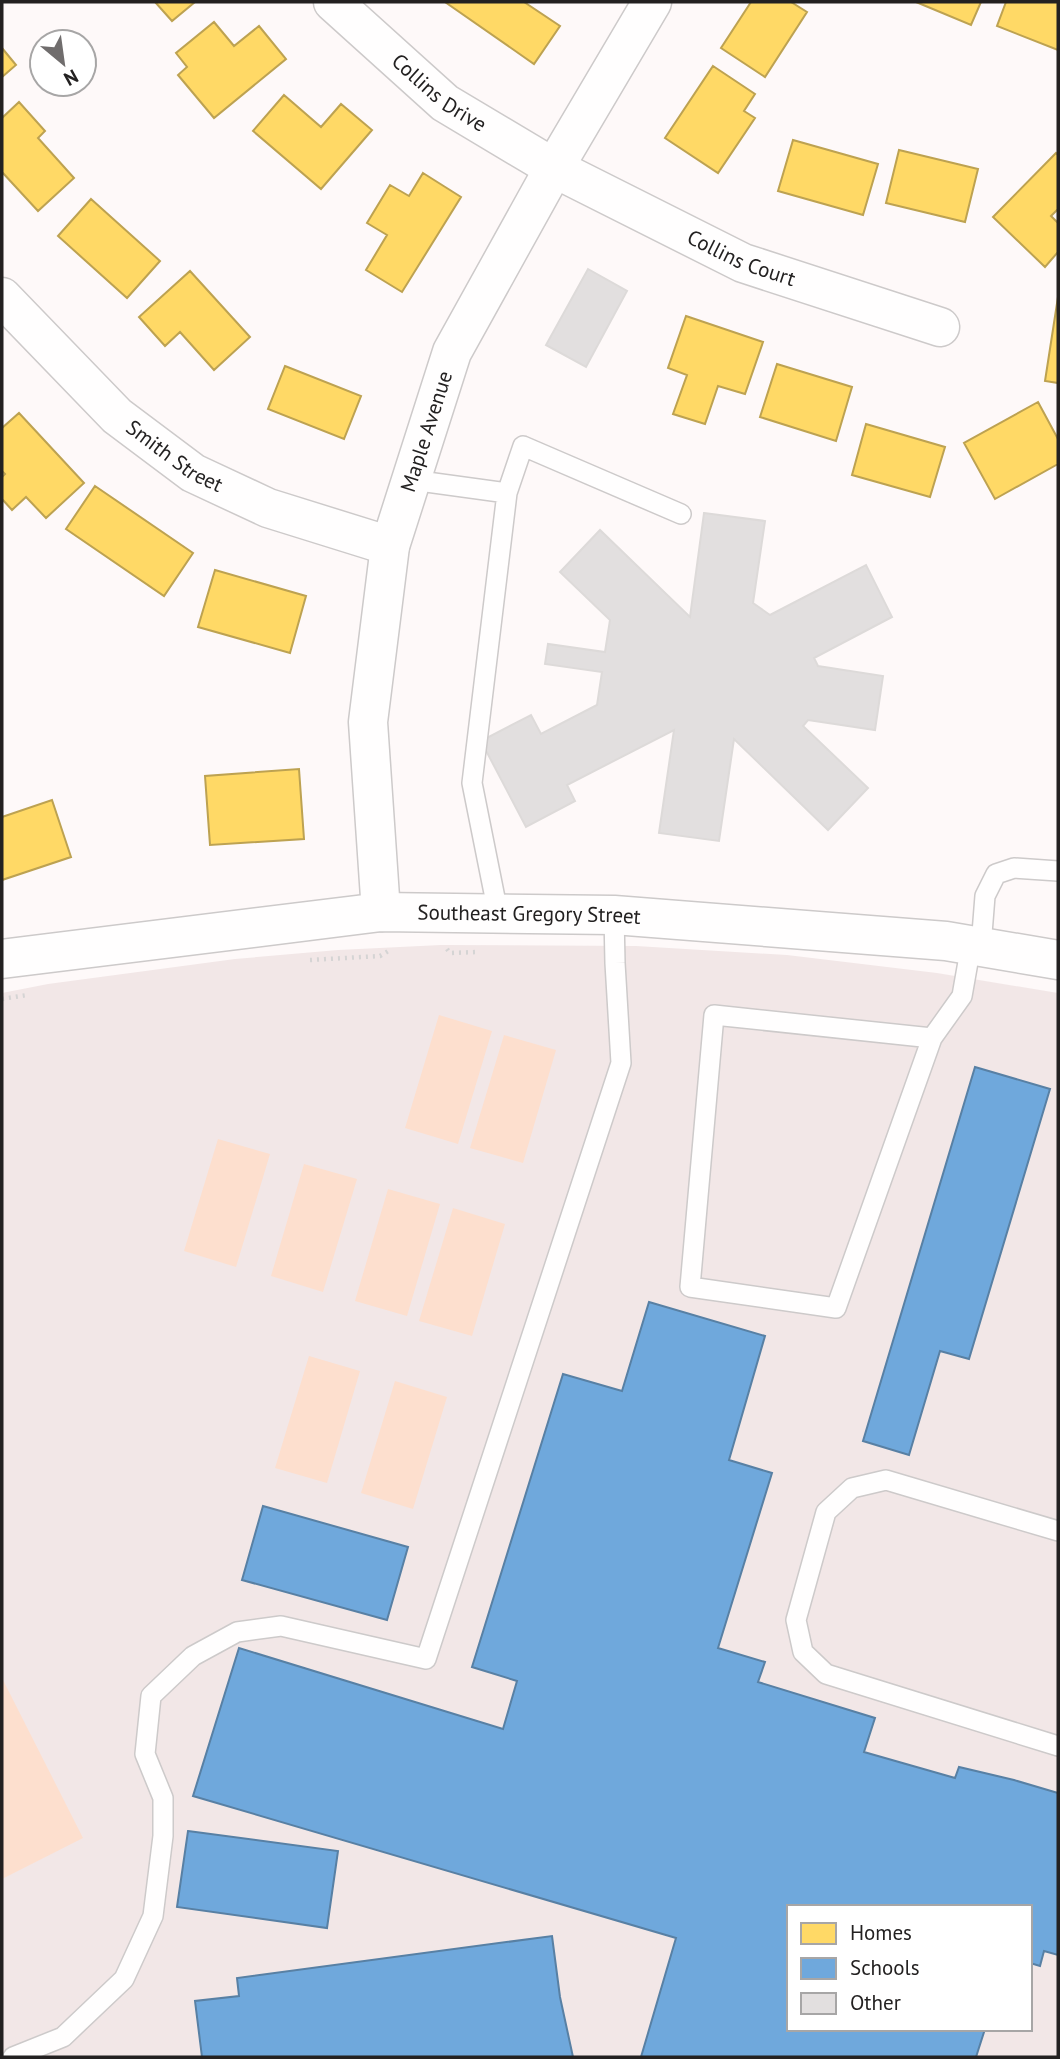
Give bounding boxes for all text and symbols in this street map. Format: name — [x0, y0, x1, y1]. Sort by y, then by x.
north arrow — [28, 28, 98, 98]
street label: Collins Drive — [386, 47, 492, 138]
text: N — [60, 64, 83, 91]
street label: Collins Court — [683, 223, 799, 292]
street label: Maple Avenue — [394, 367, 458, 495]
street label: Smith Street — [121, 414, 227, 498]
street label: Southeast Gregory Street — [417, 898, 642, 930]
legend — [787, 1905, 1032, 2031]
text: Homes — [850, 1919, 912, 1946]
text: Schools — [850, 1954, 920, 1981]
text: Other — [850, 1989, 901, 2016]

